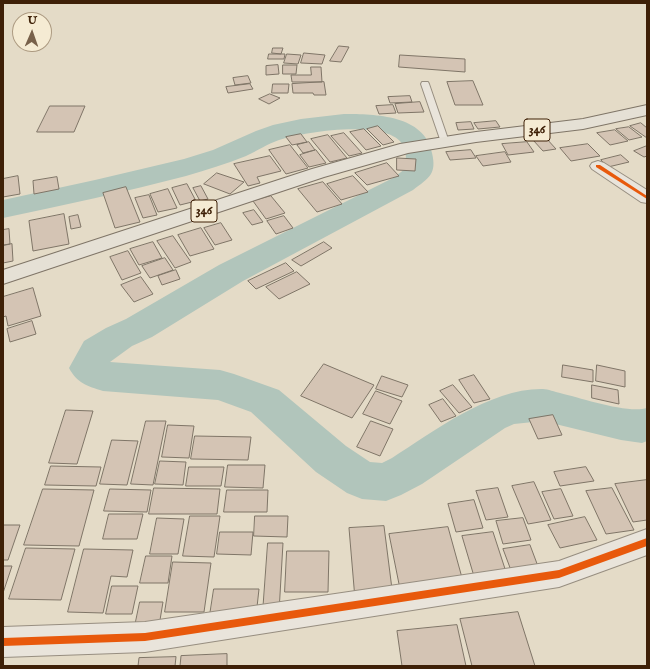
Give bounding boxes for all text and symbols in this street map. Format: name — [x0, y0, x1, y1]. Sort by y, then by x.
north arrow — [12, 12, 52, 52]
text: U — [27, 14, 37, 28]
road number: 346 — [524, 119, 550, 141]
road number: 346 — [191, 200, 217, 222]

